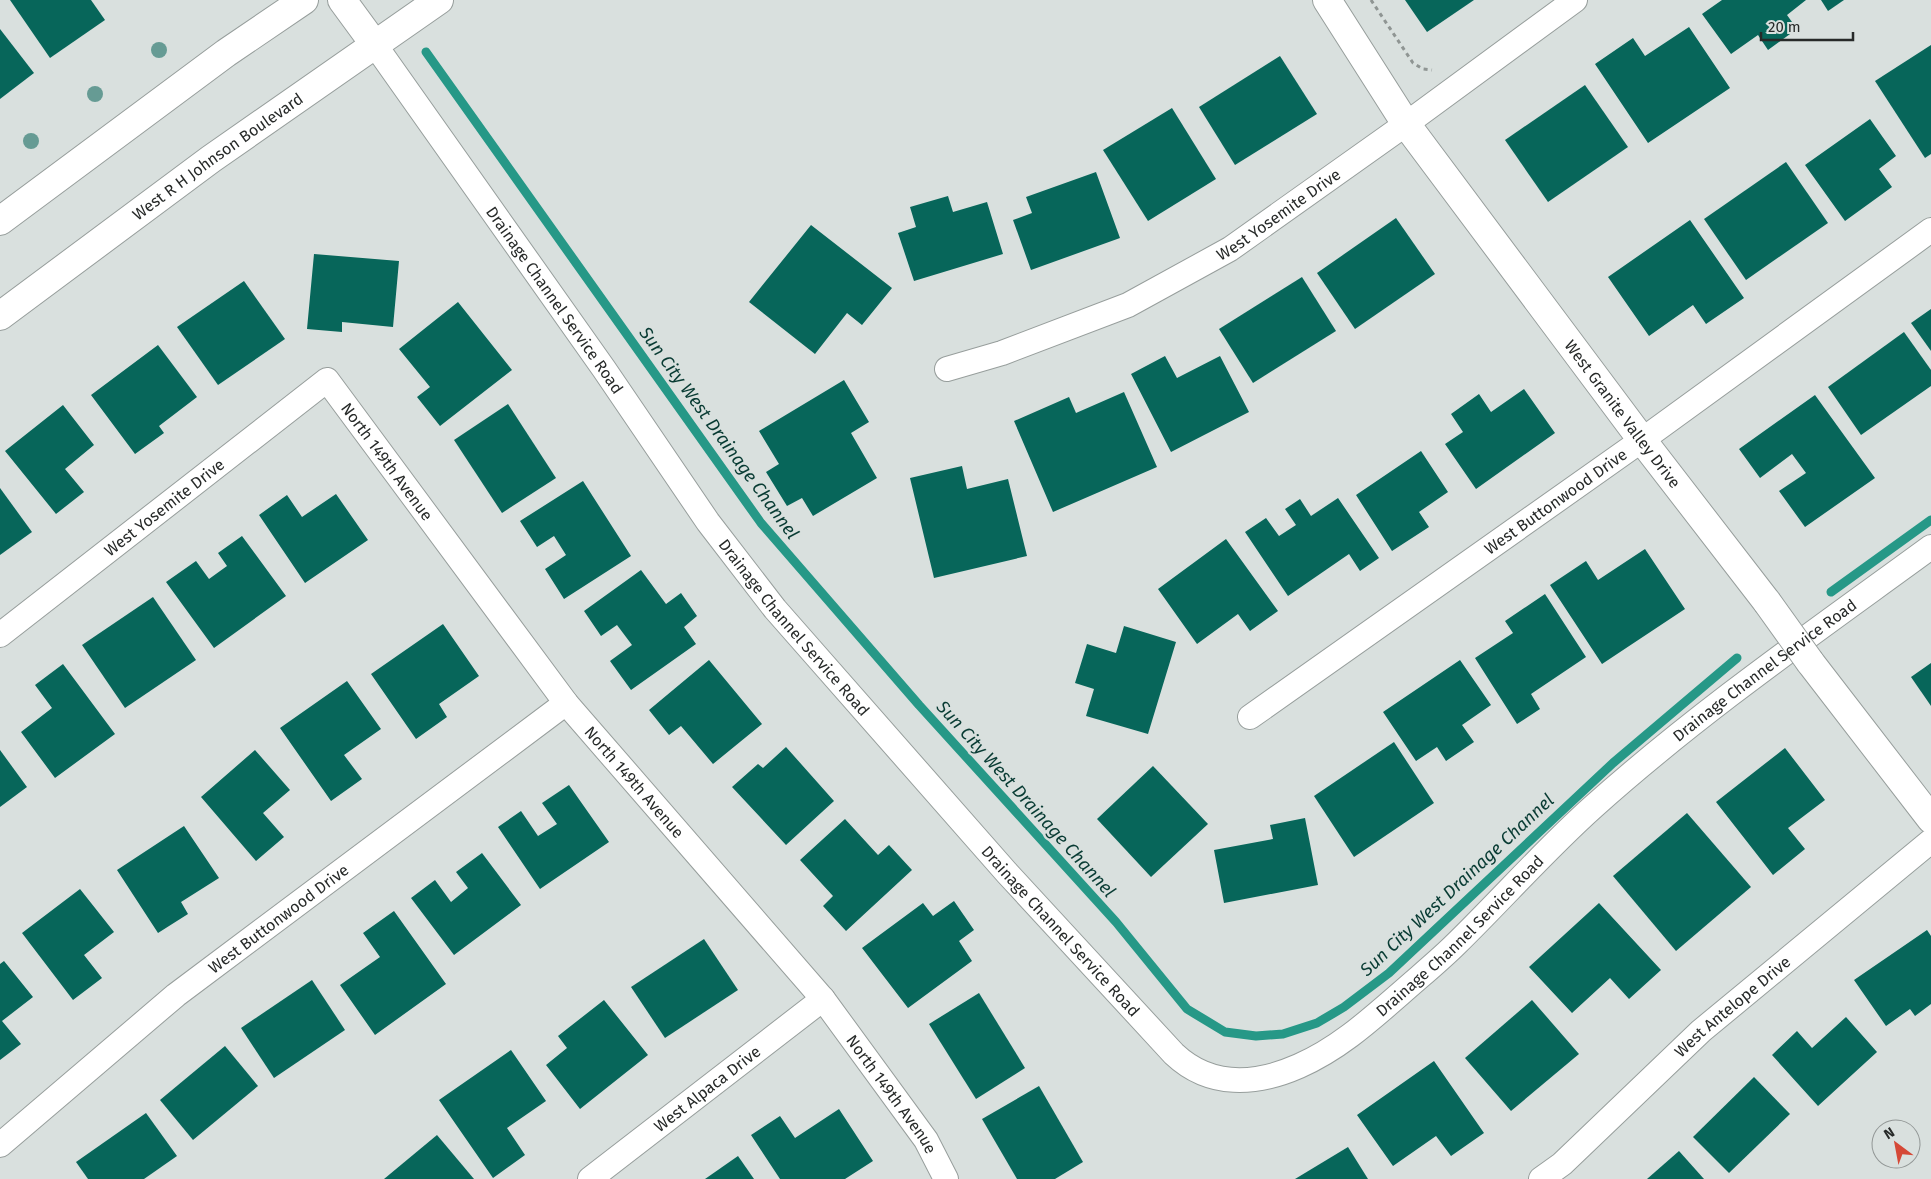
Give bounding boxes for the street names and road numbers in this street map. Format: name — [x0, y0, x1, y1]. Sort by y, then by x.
street label: West R H Johnson Boulevard — [129, 89, 306, 224]
street label: West Yosemite Drive — [1213, 164, 1344, 264]
street label: Drainage Channel Service Road — [482, 202, 627, 397]
street label: West Granite Valley Drive — [1561, 336, 1685, 492]
street label: North 149th Avenue — [337, 399, 437, 524]
street label: West Buttonwood Drive — [1481, 444, 1630, 558]
street label: West Yosemite Drive — [100, 454, 228, 560]
street label: Drainage Channel Service Road — [715, 535, 874, 720]
street label: Drainage Channel Service Road — [1669, 595, 1860, 745]
street label: North 149th Avenue — [581, 722, 688, 842]
street label: Drainage Channel Service Road — [978, 842, 1144, 1020]
street label: Drainage Channel Service Road — [1372, 851, 1547, 1020]
street label: West Buttonwood Drive — [205, 860, 352, 977]
street label: West Antelope Drive — [1670, 952, 1794, 1061]
street label: North 149th Avenue — [843, 1031, 941, 1157]
street label: West Alpaca Drive — [650, 1041, 764, 1136]

